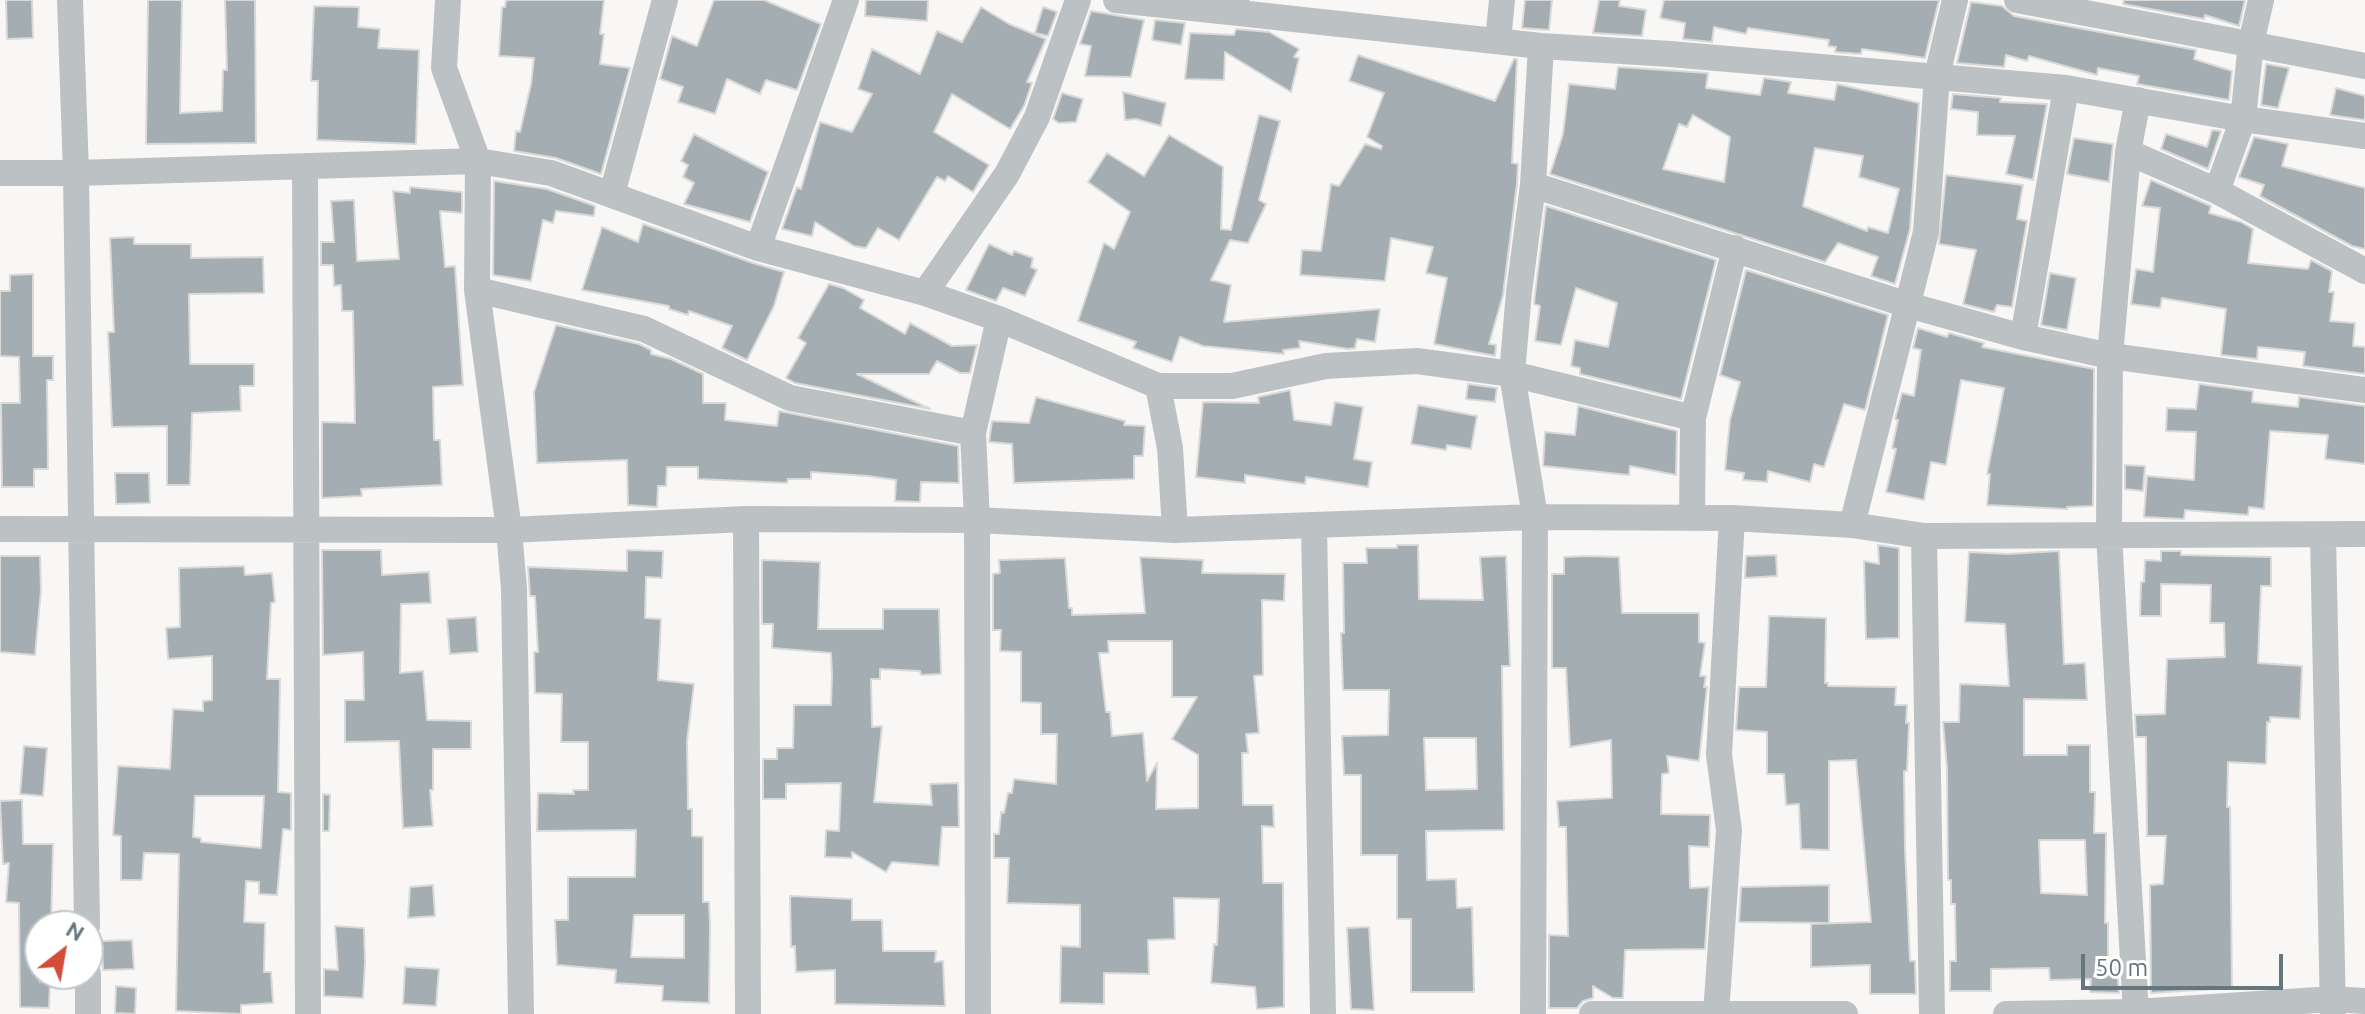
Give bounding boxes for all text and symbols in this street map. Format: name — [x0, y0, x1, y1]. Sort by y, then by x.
north arrow — [24, 910, 104, 990]
text: N — [62, 916, 89, 946]
scale bar — [2085, 938, 2287, 988]
text: 50 m — [2095, 954, 2148, 981]

